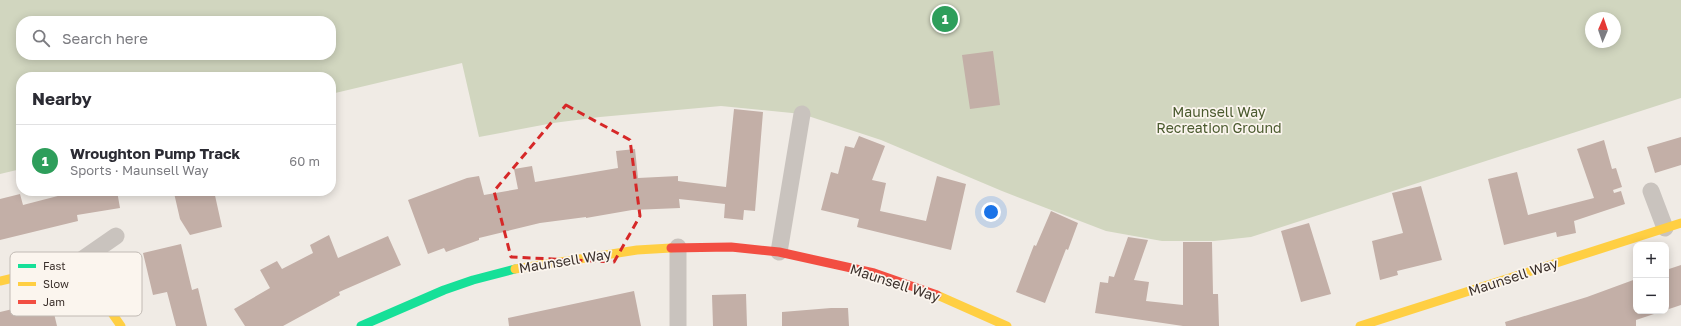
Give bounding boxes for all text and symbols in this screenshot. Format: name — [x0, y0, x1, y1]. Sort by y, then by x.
pin: 1 — [932, 4, 958, 34]
north arrow — [1585, 12, 1621, 48]
search box — [16, 16, 336, 60]
icon: search — [30, 27, 52, 49]
text: Search here — [62, 29, 148, 47]
text: Nearby — [32, 88, 92, 109]
park label: Maunsell Way Recreation Ground — [1156, 103, 1282, 136]
text: Wroughton Pump Track — [70, 144, 240, 162]
text: 1 — [42, 153, 48, 169]
text: 60 m — [289, 153, 320, 169]
text: Sports · Maunsell Way — [70, 162, 209, 178]
your location — [981, 202, 1001, 222]
map controls — [1633, 242, 1669, 314]
button: + — [1633, 242, 1669, 278]
street label: Maunsell Way — [517, 245, 613, 276]
legend — [10, 252, 142, 316]
street label: Maunsell Way — [1466, 254, 1560, 299]
text: Fast — [43, 259, 66, 272]
street label: Maunsell Way — [848, 260, 942, 305]
text: Slow — [43, 277, 69, 290]
button: − — [1633, 278, 1669, 314]
text: Jam — [43, 295, 65, 308]

